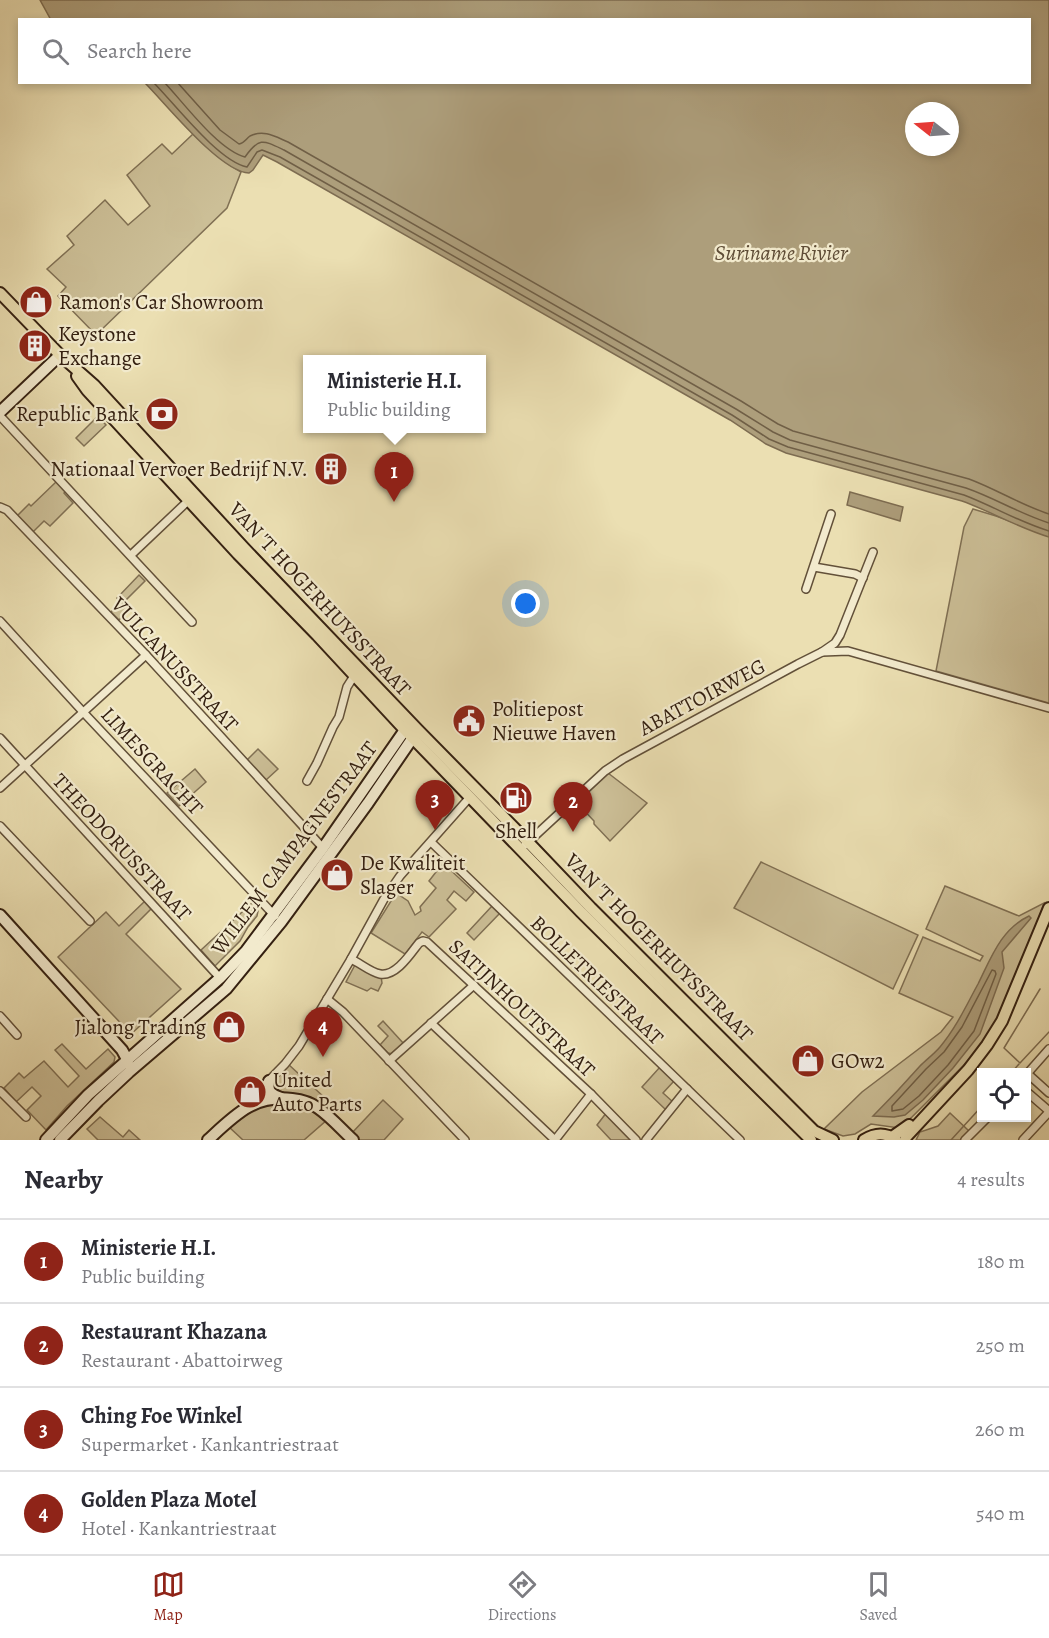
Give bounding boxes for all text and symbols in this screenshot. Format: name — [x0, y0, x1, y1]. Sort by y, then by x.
search box — [18, 18, 1031, 84]
icon: search — [39, 35, 72, 68]
text: Search here — [87, 36, 192, 66]
north arrow — [905, 102, 959, 156]
water label: Suriname Rivier — [714, 238, 849, 268]
shop icon: Ramon's Car Showroom — [18, 284, 54, 320]
place label: Ramon's Car Showroom — [59, 288, 264, 316]
place label: Keystone Exchange — [58, 320, 141, 372]
building icon: Keystone Exchange — [17, 328, 53, 364]
popup — [303, 355, 486, 433]
text: Ministerie H.I. — [327, 366, 462, 396]
bank icon: Republic Bank — [144, 396, 180, 432]
text: Public building — [327, 396, 451, 423]
place label: Republic Bank — [16, 400, 140, 428]
building icon: Nationaal Vervoer Bedrijf N.V. — [313, 451, 349, 487]
pin: 1 — [374, 452, 414, 502]
place label: Nationaal Vervoer Bedrijf N.V. — [51, 455, 308, 483]
street label: VAN 'T HOGERHUYSSTRAAT — [222, 495, 418, 702]
your location — [511, 589, 540, 618]
street label: VULCANUSSTRAAT — [105, 590, 245, 738]
street label: ABATTOIRWEG — [633, 652, 770, 743]
place label: Politiepost Nieuwe Haven — [492, 695, 616, 747]
street label: LIMESGRACHT — [95, 701, 210, 821]
public building icon: Politiepost Nieuwe Haven — [451, 703, 487, 739]
street label: WILLEM CAMPAGNESTRAAT — [204, 735, 384, 961]
street label: THEODORUSSTRAAT — [46, 767, 198, 927]
pin: 3 — [416, 780, 454, 830]
fuel station icon: Shell — [498, 780, 534, 816]
pin: 2 — [554, 782, 592, 832]
place label: Shell — [495, 817, 537, 845]
street label: VAN 'T HOGERHUYSSTRAAT — [558, 846, 760, 1048]
place label: De Kwaliteit Slager — [360, 849, 465, 901]
shop icon: De Kwaliteit Slager — [319, 857, 355, 893]
street label: BOLLETRIESTRAAT — [524, 909, 670, 1051]
street label: SATIJNHOUTSTRAAT — [443, 933, 602, 1084]
pin: 4 — [304, 1008, 342, 1057]
shop icon: Jialong Trading — [211, 1009, 247, 1045]
place label: Jialong Trading — [74, 1013, 206, 1041]
shop icon: GOw2 — [790, 1043, 826, 1079]
place label: GOw2 — [831, 1047, 885, 1075]
place label: United Auto Parts — [272, 1066, 362, 1118]
map controls — [977, 1068, 1031, 1122]
button: locate — [977, 1068, 1031, 1122]
shop icon: United Auto Parts — [232, 1074, 268, 1110]
text: Nearby — [24, 1162, 103, 1197]
text: 4 results — [957, 1166, 1025, 1193]
text: Ministerie H.I. — [81, 1233, 216, 1263]
text: 1 — [40, 1248, 47, 1275]
text: 180 m — [977, 1248, 1025, 1275]
text: Public building — [81, 1263, 205, 1290]
text: Restaurant Khazana — [81, 1317, 267, 1347]
text: 2 — [39, 1332, 48, 1359]
text: 250 m — [976, 1332, 1025, 1359]
text: Restaurant · Abattoirweg — [81, 1347, 283, 1374]
text: Ching Foe Winkel — [81, 1401, 242, 1431]
text: 3 — [39, 1416, 48, 1443]
text: 260 m — [975, 1416, 1025, 1443]
text: Supermarket · Kankantriestraat — [81, 1431, 339, 1458]
text: Golden Plaza Motel — [81, 1485, 257, 1515]
text: 4 — [39, 1500, 48, 1527]
text: 540 m — [976, 1500, 1025, 1527]
text: Hotel · Kankantriestraat — [81, 1515, 277, 1542]
tab: Map — [152, 1568, 185, 1626]
tab: Directions — [488, 1568, 556, 1626]
tab: Saved — [859, 1568, 897, 1626]

